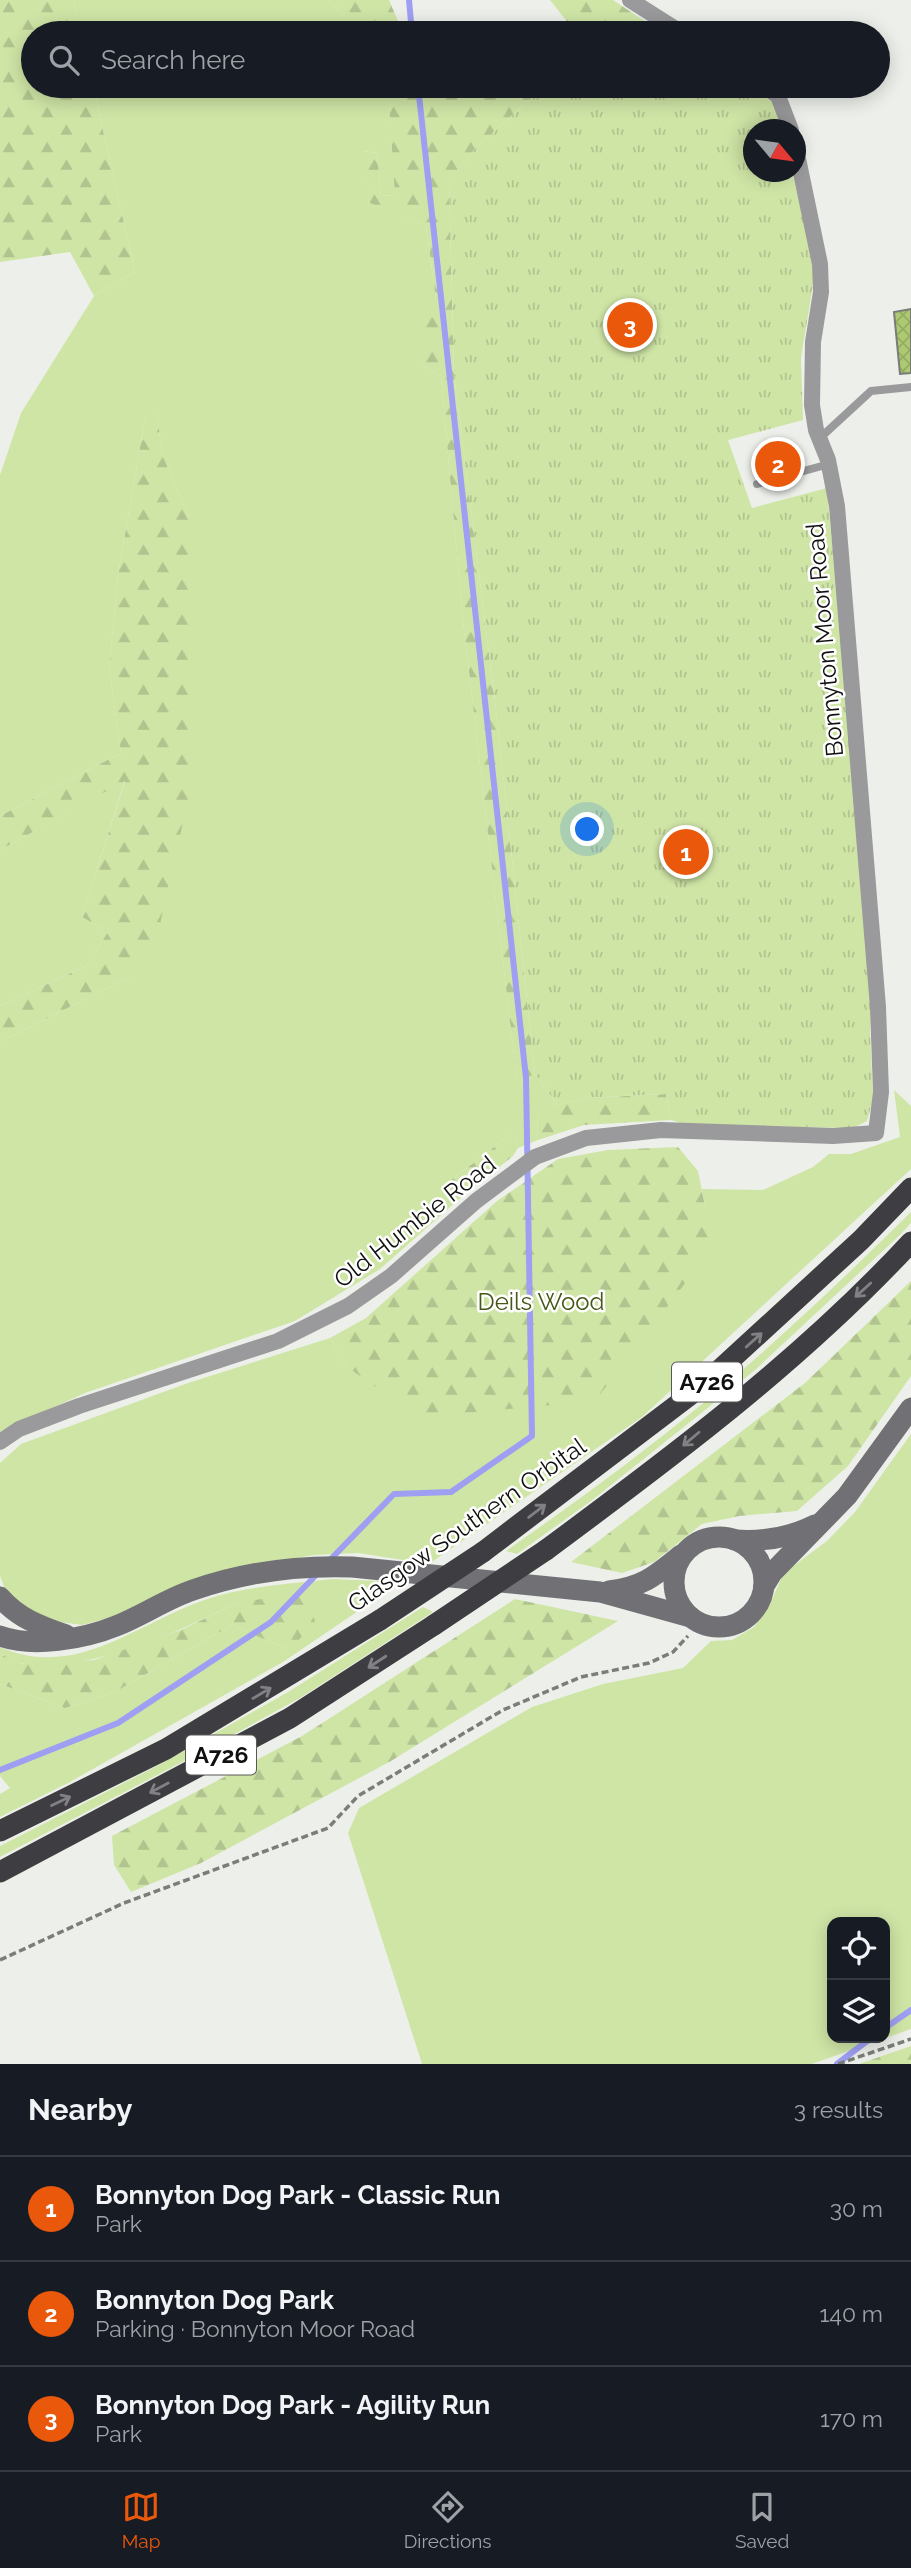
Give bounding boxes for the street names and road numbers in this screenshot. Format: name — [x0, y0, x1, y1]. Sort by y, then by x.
street label: Bonnyton Moor Road — [800, 522, 849, 758]
street label: Old Humbie Road — [328, 1149, 501, 1294]
road number: A726 — [672, 1362, 742, 1401]
street label: Glasgow Southern Orbital — [342, 1431, 592, 1618]
road number: A726 — [186, 1736, 256, 1774]

